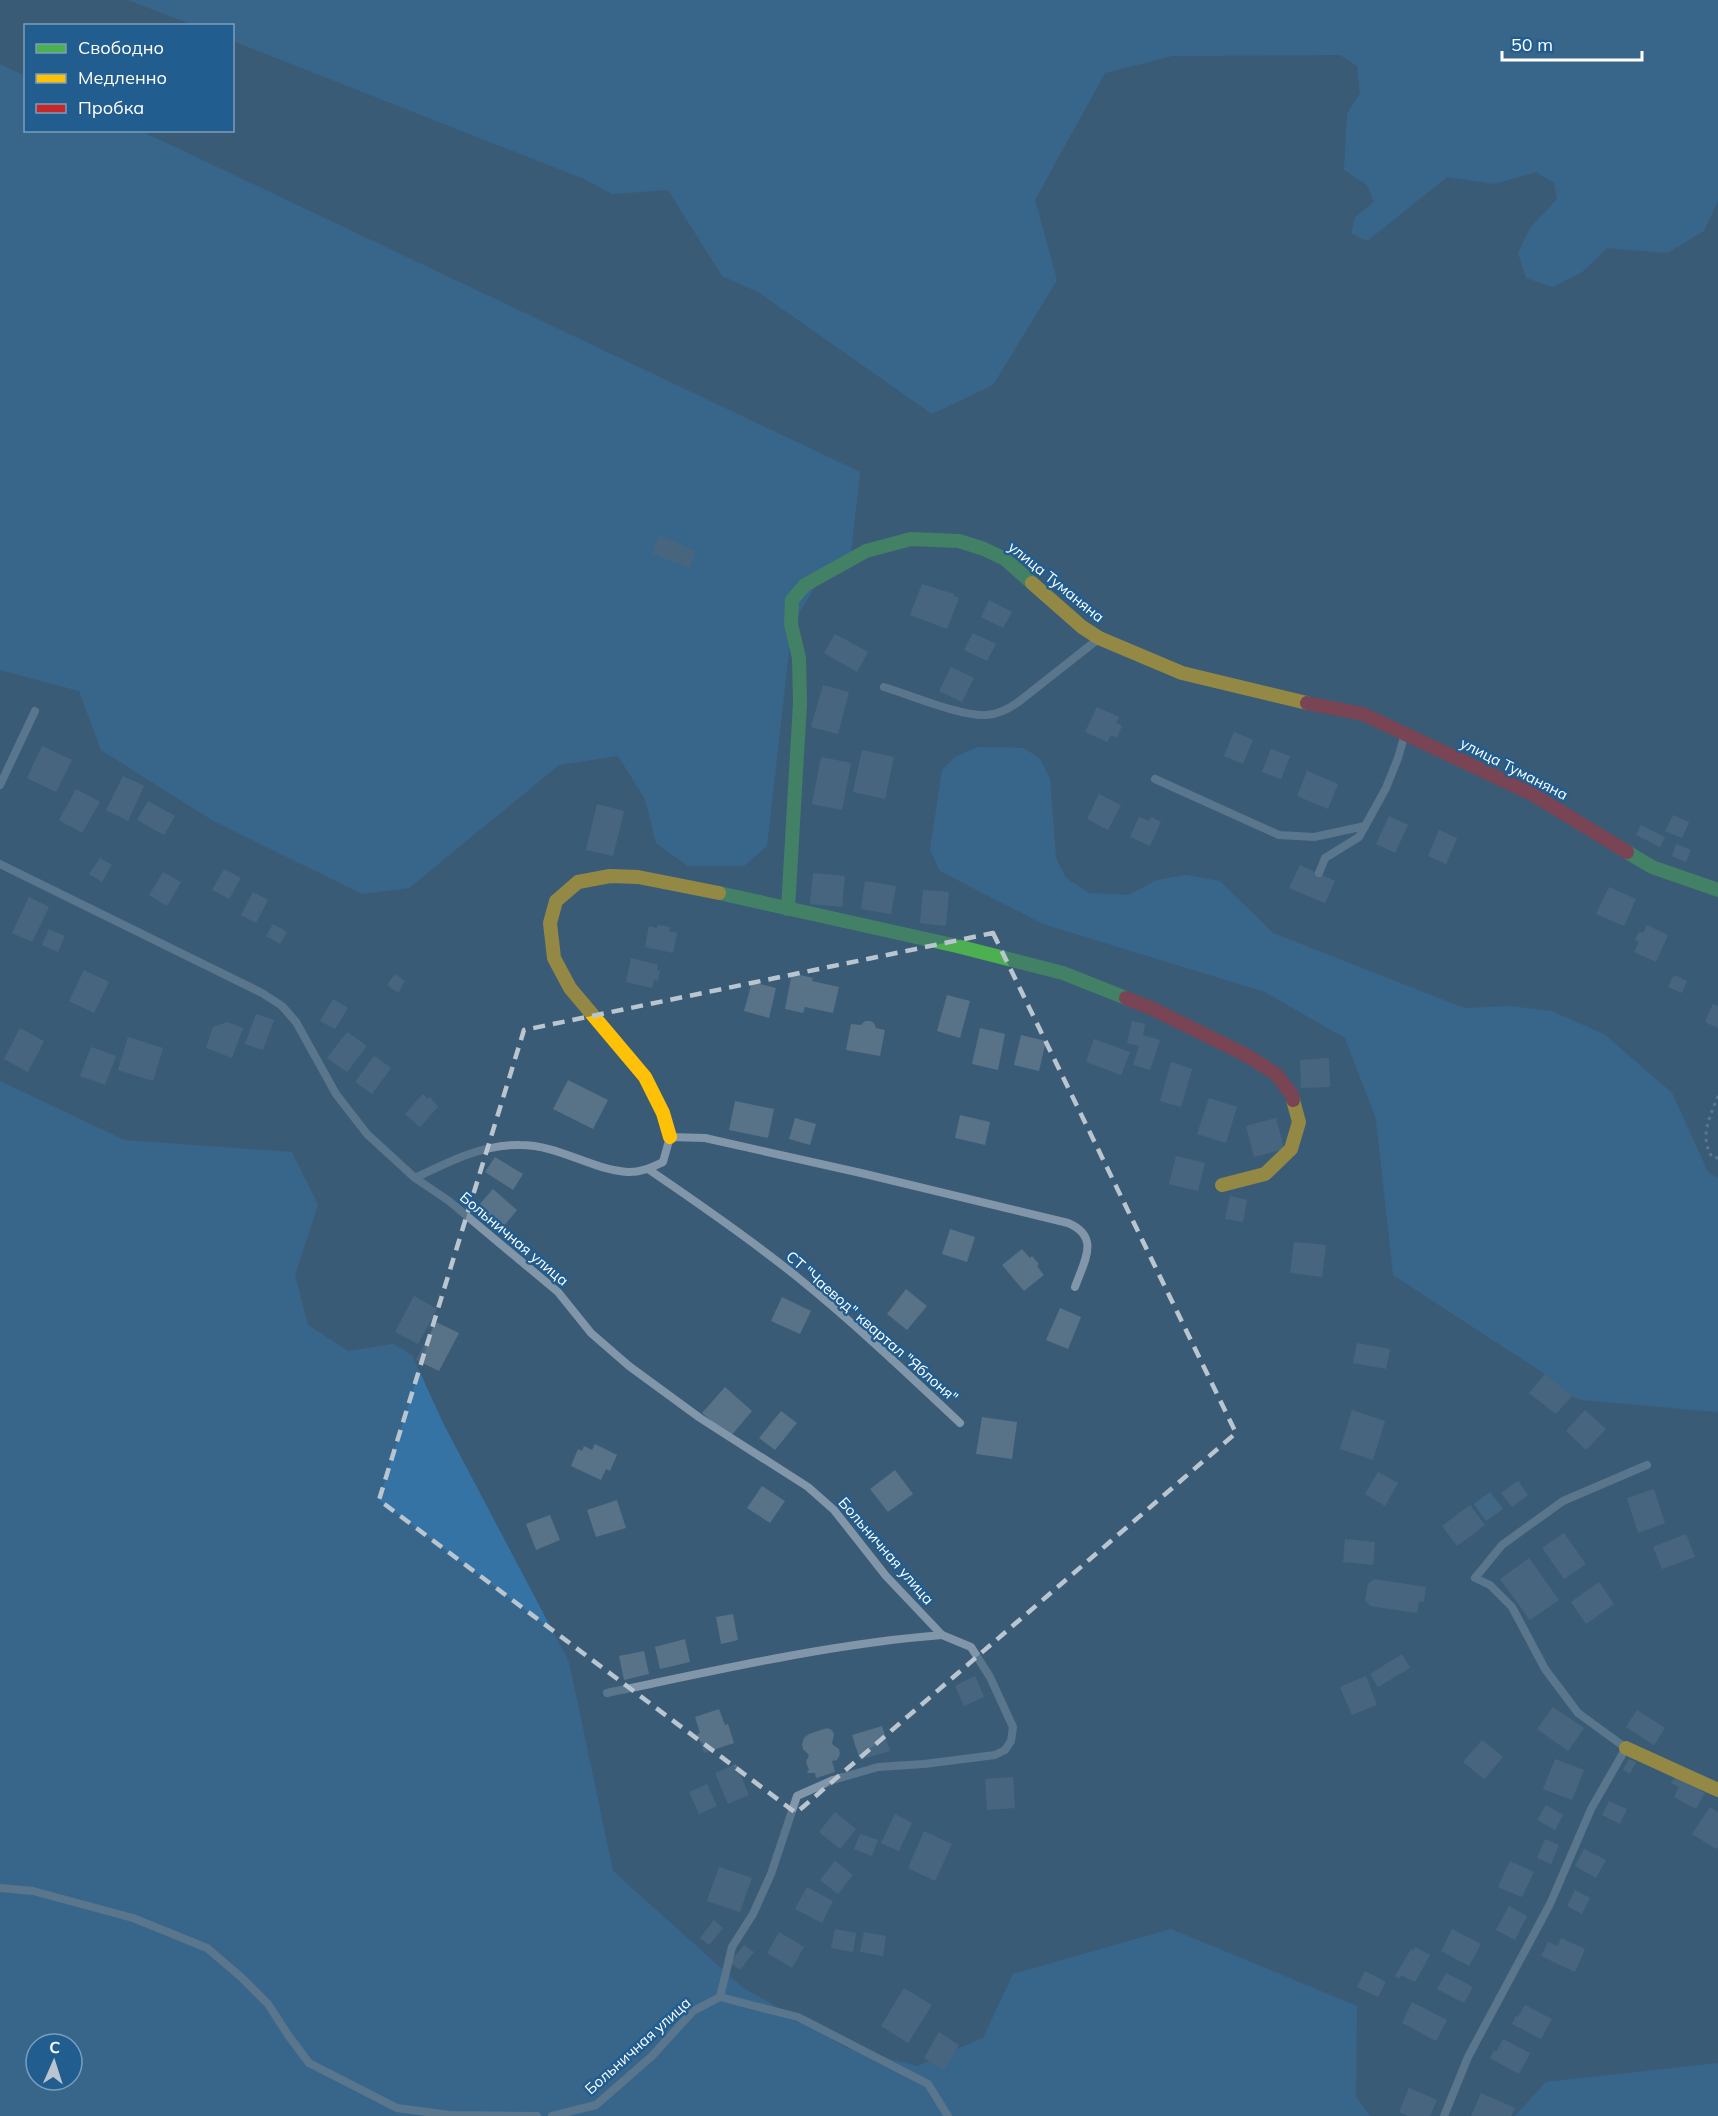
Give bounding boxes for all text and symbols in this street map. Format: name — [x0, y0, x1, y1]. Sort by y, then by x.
legend — [24, 24, 234, 132]
scale bar — [1502, 24, 1642, 62]
text: 50 m — [1511, 33, 1553, 56]
text: Свободно — [78, 36, 164, 59]
text: Медленно — [78, 66, 167, 89]
text: Пробка — [78, 96, 144, 119]
street label: улица Туманяна — [1004, 537, 1108, 626]
street label: улица Туманяна — [1457, 733, 1571, 804]
street label: Больничная улица — [456, 1188, 573, 1290]
street label: СТ "Чаевод" квартал "Яблоня" — [782, 1247, 962, 1406]
street label: Больничная улица — [835, 1493, 938, 1608]
street label: Больничная улица — [581, 1993, 695, 2098]
north arrow — [24, 2032, 84, 2092]
text: С — [49, 2037, 61, 2057]

